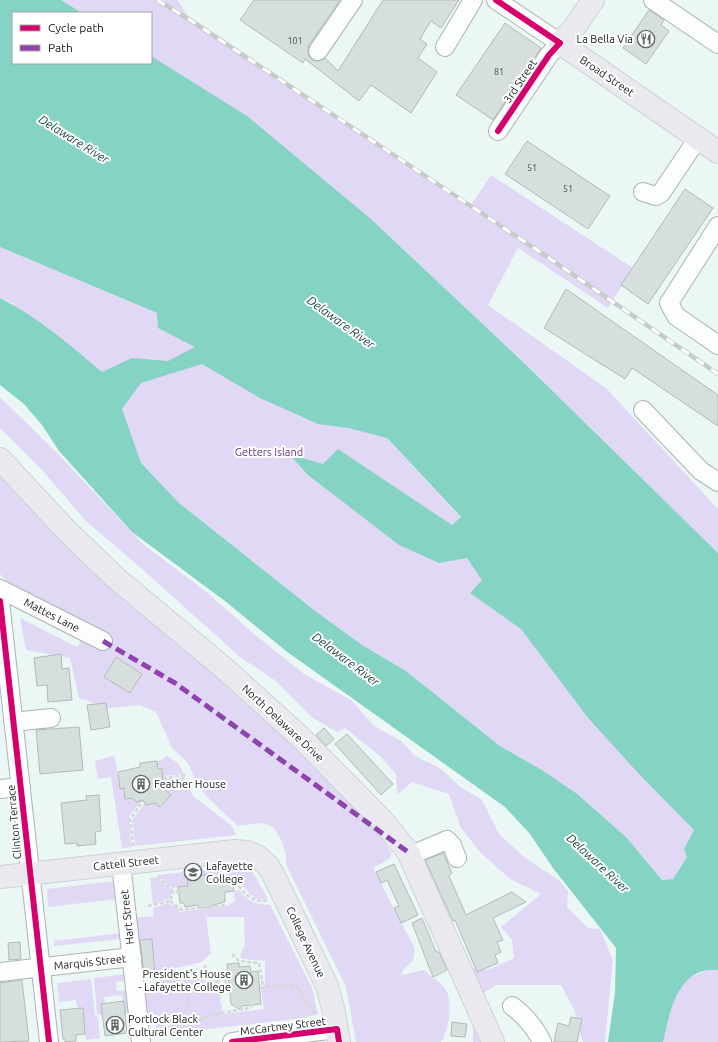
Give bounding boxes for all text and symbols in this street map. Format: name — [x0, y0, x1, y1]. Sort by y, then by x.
legend — [12, 12, 152, 64]
text: Cycle path — [48, 21, 104, 34]
restaurant icon: La Bella Via — [636, 29, 656, 49]
place label: La Bella Via — [577, 33, 633, 45]
house number: 101 — [287, 36, 303, 46]
text: Path — [48, 41, 73, 54]
street label: Broad Street — [578, 53, 637, 99]
street label: 3rd Street — [501, 56, 539, 105]
house number: 81 — [494, 67, 504, 77]
water label: Delaware River — [37, 112, 112, 166]
house number: 51 — [527, 163, 537, 173]
house number: 51 — [563, 184, 573, 194]
water label: Delaware River — [305, 293, 378, 351]
park label: Getters Island — [235, 446, 303, 458]
street label: Mattes Lane — [22, 596, 82, 634]
water label: Delaware River — [310, 630, 382, 689]
street label: North Delaware Drive — [240, 682, 326, 764]
building icon: Feather House — [131, 774, 151, 794]
place label: Feather House — [154, 778, 226, 790]
street label: Clinton Terrace — [5, 784, 23, 860]
water label: Delaware River — [564, 831, 632, 895]
street label: Cattell Street — [92, 854, 160, 872]
place label: Lafayette College — [206, 860, 253, 885]
school or university icon: Lafayette College — [183, 862, 203, 882]
street label: Hart Street — [118, 888, 136, 945]
street label: College Avenue — [284, 905, 328, 979]
street label: Marquis Street — [53, 952, 127, 972]
place label: President's House - Lafayette College — [138, 968, 231, 993]
building icon: President's House - Lafayette College — [234, 970, 254, 990]
place label: Portlock Black Cultural Center — [128, 1013, 204, 1038]
building icon: Portlock Black Cultural Center — [105, 1015, 125, 1035]
street label: McCartney Street — [239, 1015, 327, 1037]

